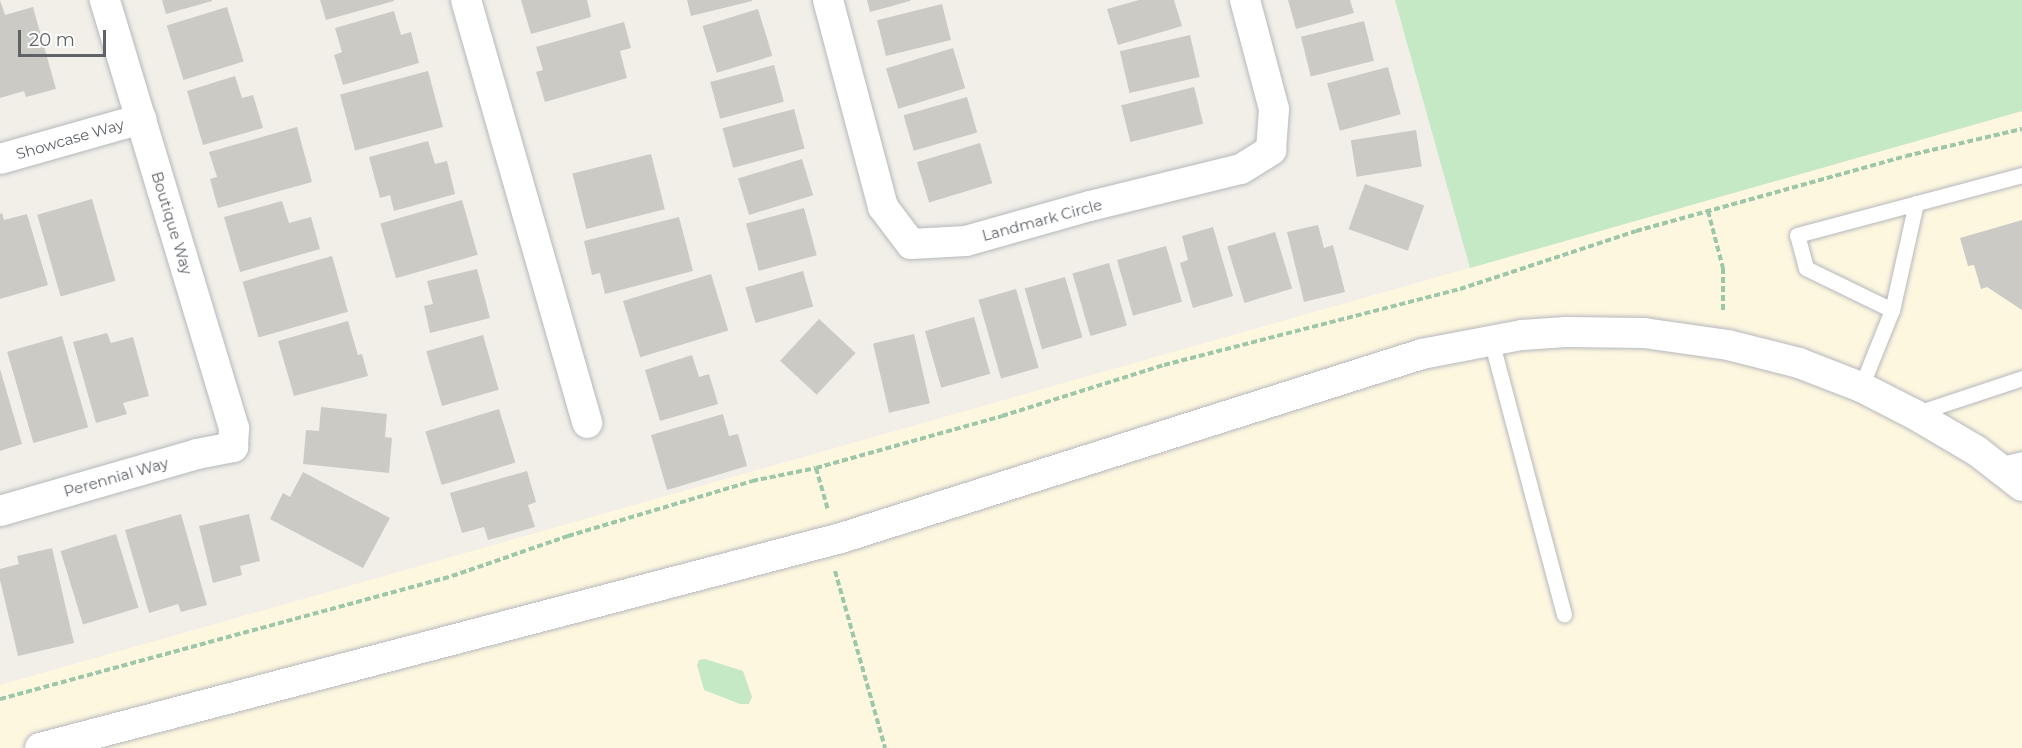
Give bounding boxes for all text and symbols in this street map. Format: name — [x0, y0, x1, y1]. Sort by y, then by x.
scale bar — [21, 18, 110, 56]
text: 20 m — [29, 29, 75, 51]
street label: Showcase Way — [14, 115, 126, 163]
street label: Boutique Way — [148, 169, 196, 277]
street label: Landmark Circle — [980, 195, 1104, 245]
street label: Perennial Way — [62, 453, 170, 501]

